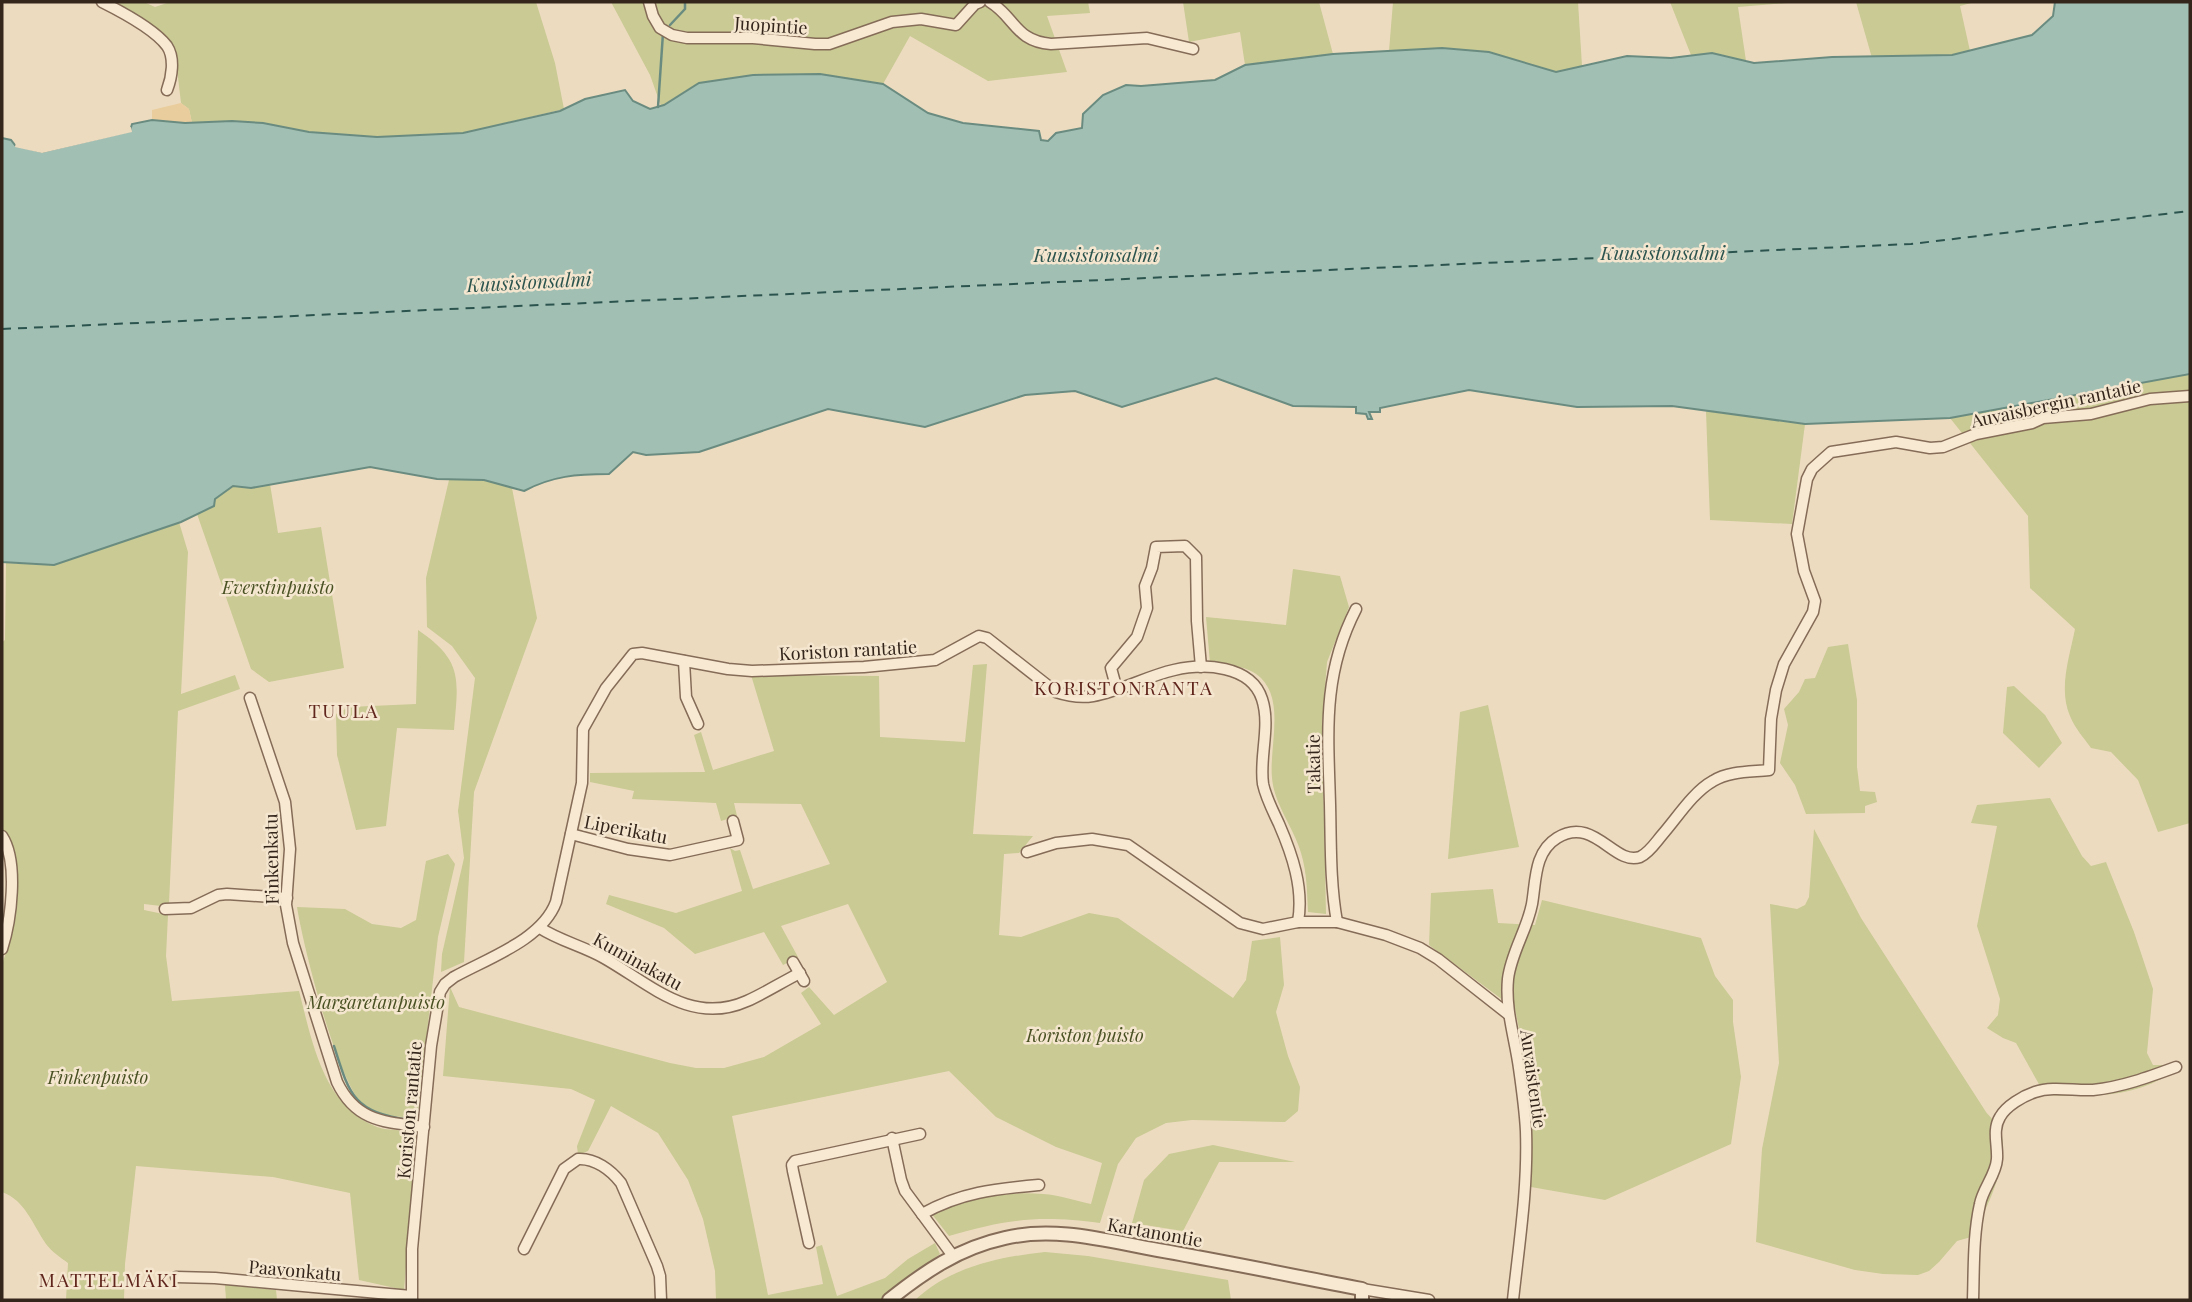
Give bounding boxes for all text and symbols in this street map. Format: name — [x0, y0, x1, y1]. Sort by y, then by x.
street label: Juopintie — [733, 10, 808, 40]
water label: Kuusistonsalmi — [1600, 239, 1727, 265]
water label: Kuusistonsalmi — [1033, 241, 1160, 267]
water label: Kuusistonsalmi — [465, 265, 593, 297]
street label: Auvaisbergin rantatie — [1968, 373, 2143, 433]
park label: Everstinpuisto — [221, 575, 334, 599]
street label: Koriston rantatie — [778, 634, 918, 666]
district label: KORISTONRANTA — [1034, 674, 1214, 700]
district label: TUULA — [309, 697, 379, 723]
street label: Takatie — [1300, 734, 1326, 794]
street label: Liperikatu — [582, 809, 670, 849]
street label: Finkenkatu — [258, 813, 284, 905]
street label: Kuminakatu — [589, 927, 687, 996]
park label: Margaretanpuisto — [306, 990, 445, 1014]
park label: Koriston puisto — [1025, 1023, 1144, 1047]
street label: Auvaistentie — [1515, 1027, 1553, 1130]
street label: Koriston rantatie — [391, 1040, 427, 1180]
park label: Finkenpuisto — [47, 1065, 149, 1089]
street label: Kartanontie — [1106, 1212, 1204, 1252]
street label: Paavonkatu — [248, 1254, 343, 1286]
district label: MATTELMÄKI — [39, 1266, 179, 1292]

